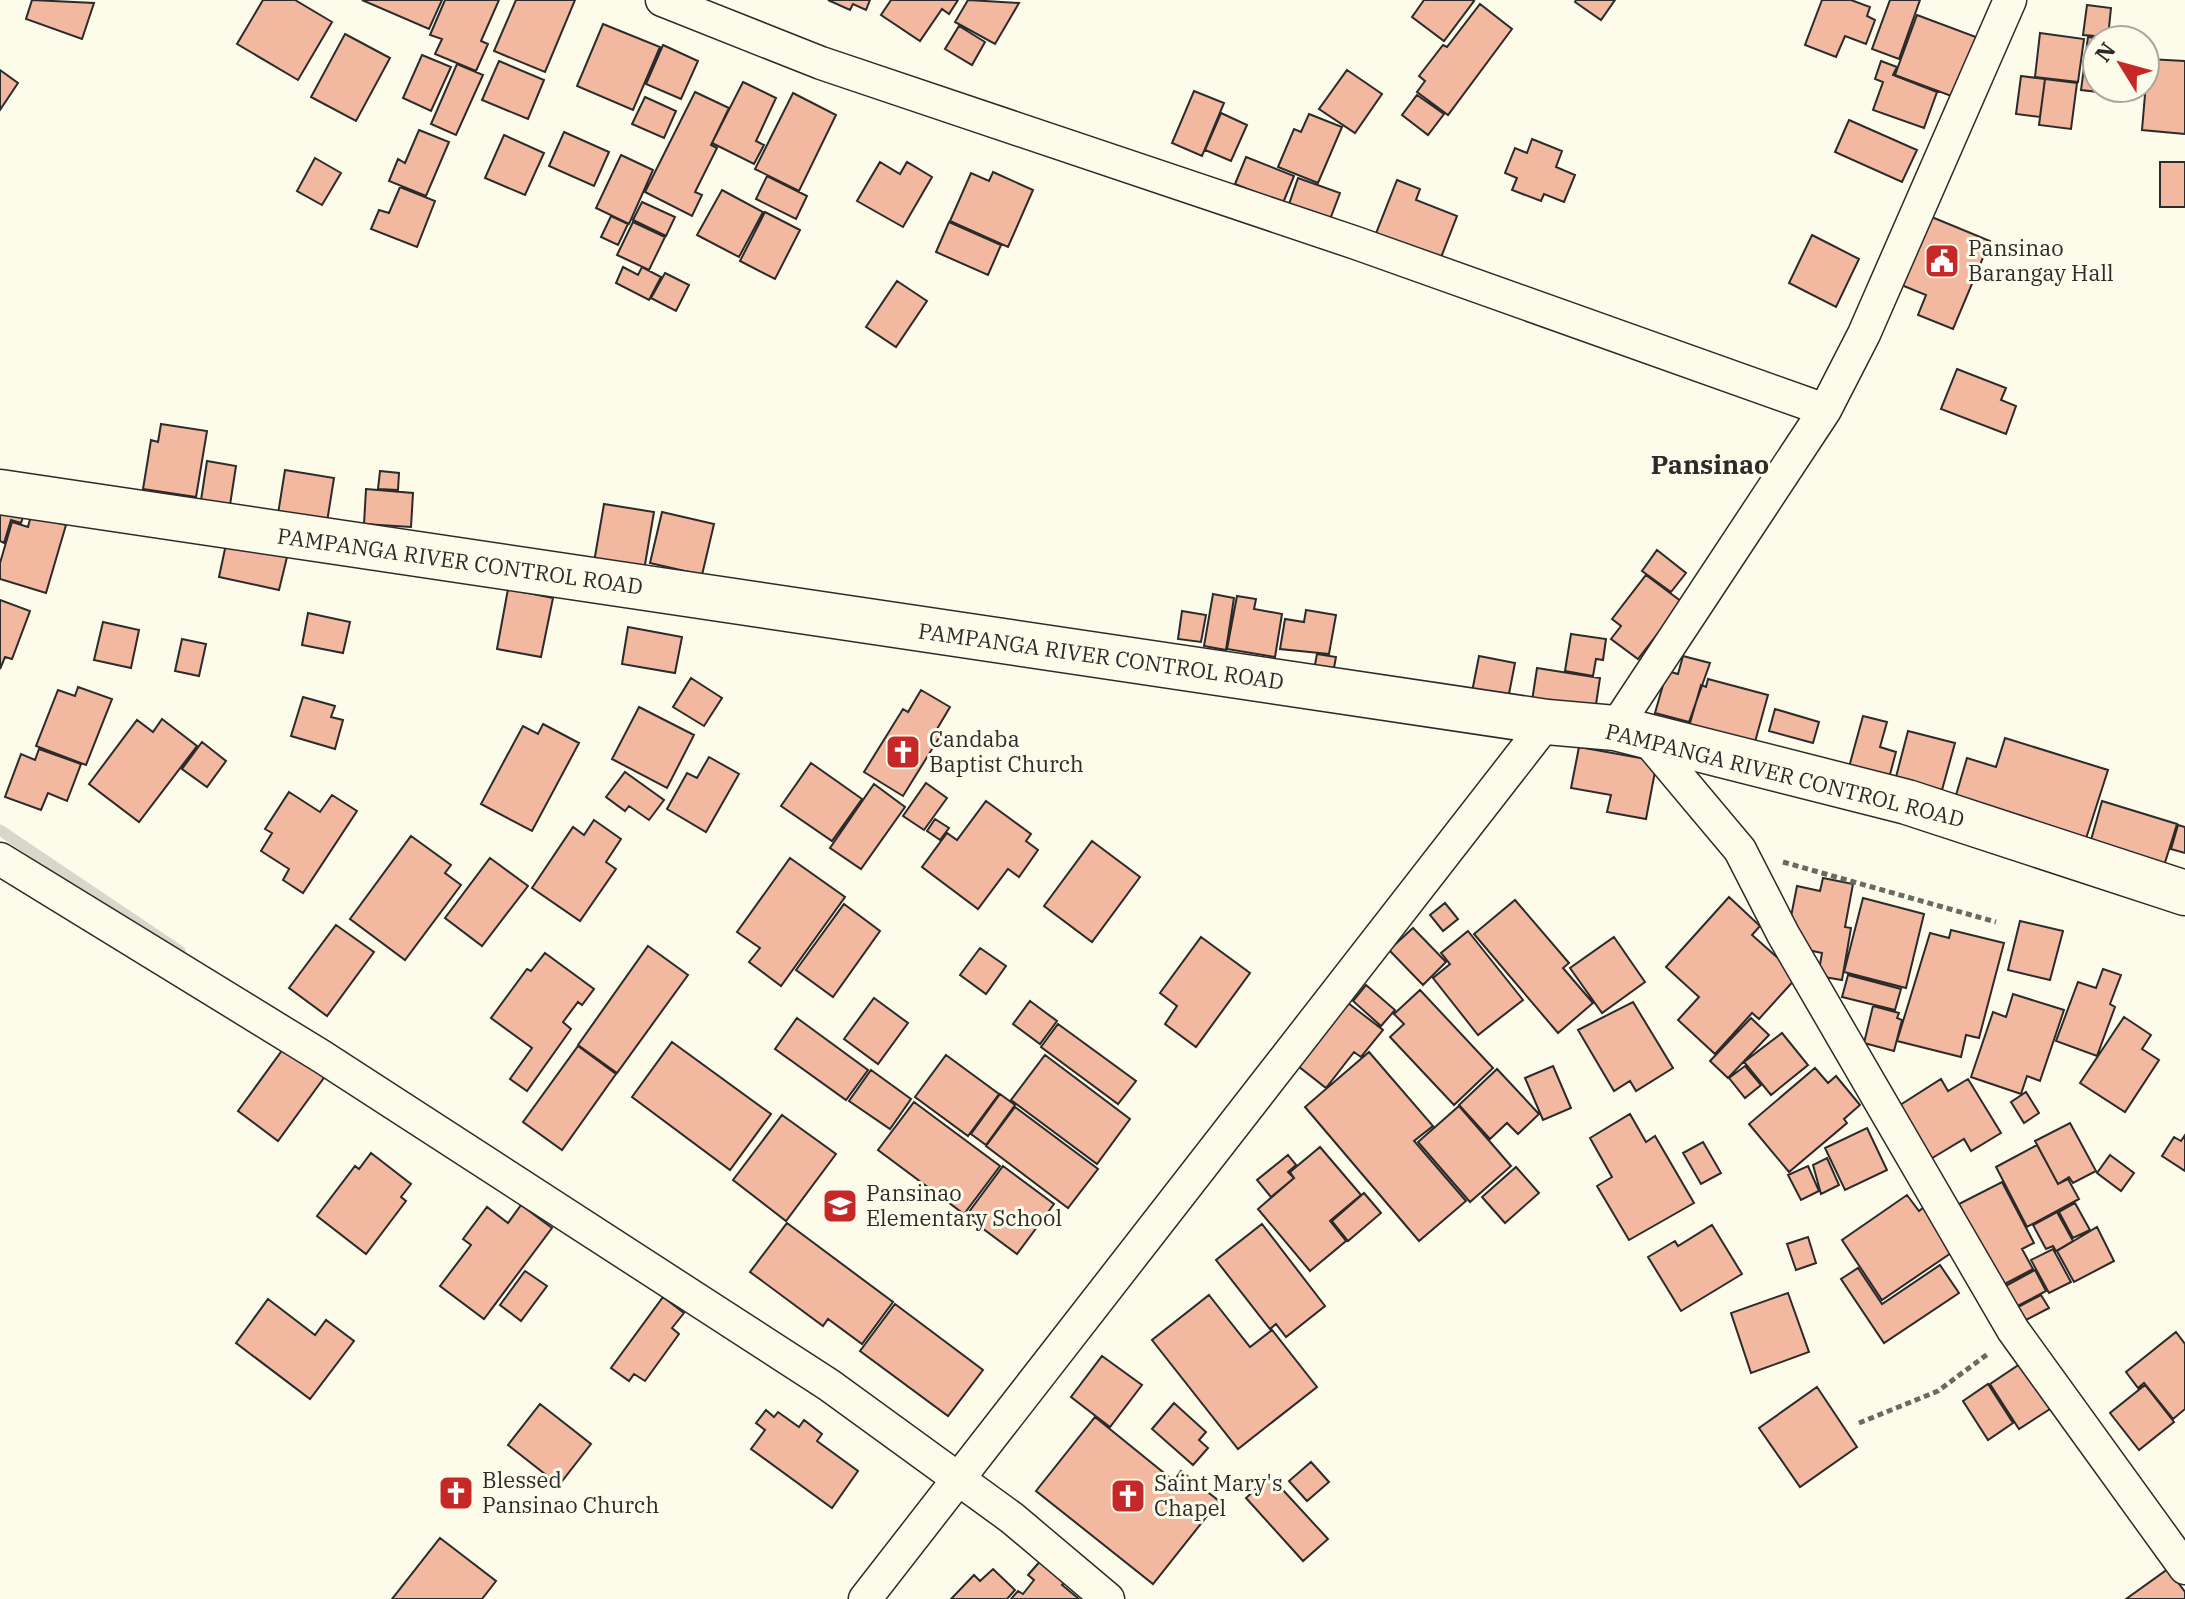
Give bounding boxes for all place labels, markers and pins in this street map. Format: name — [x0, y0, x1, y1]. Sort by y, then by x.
place label: Pansinao Barangay Hall — [1968, 233, 2114, 287]
public building icon: Pansinao Barangay Hall — [1923, 242, 1961, 280]
place label: Candaba Baptist Church — [929, 724, 1084, 778]
church icon: Candaba Baptist Church — [884, 733, 922, 771]
place label: Pansinao Elementary School — [866, 1178, 1062, 1232]
school or university icon: Pansinao Elementary School — [821, 1187, 859, 1225]
place label: Blessed Pansinao Church — [482, 1465, 659, 1519]
place label: Saint Mary's Chapel — [1154, 1468, 1283, 1522]
church icon: Blessed Pansinao Church — [437, 1474, 475, 1512]
church icon: Saint Mary's Chapel — [1109, 1477, 1147, 1515]

